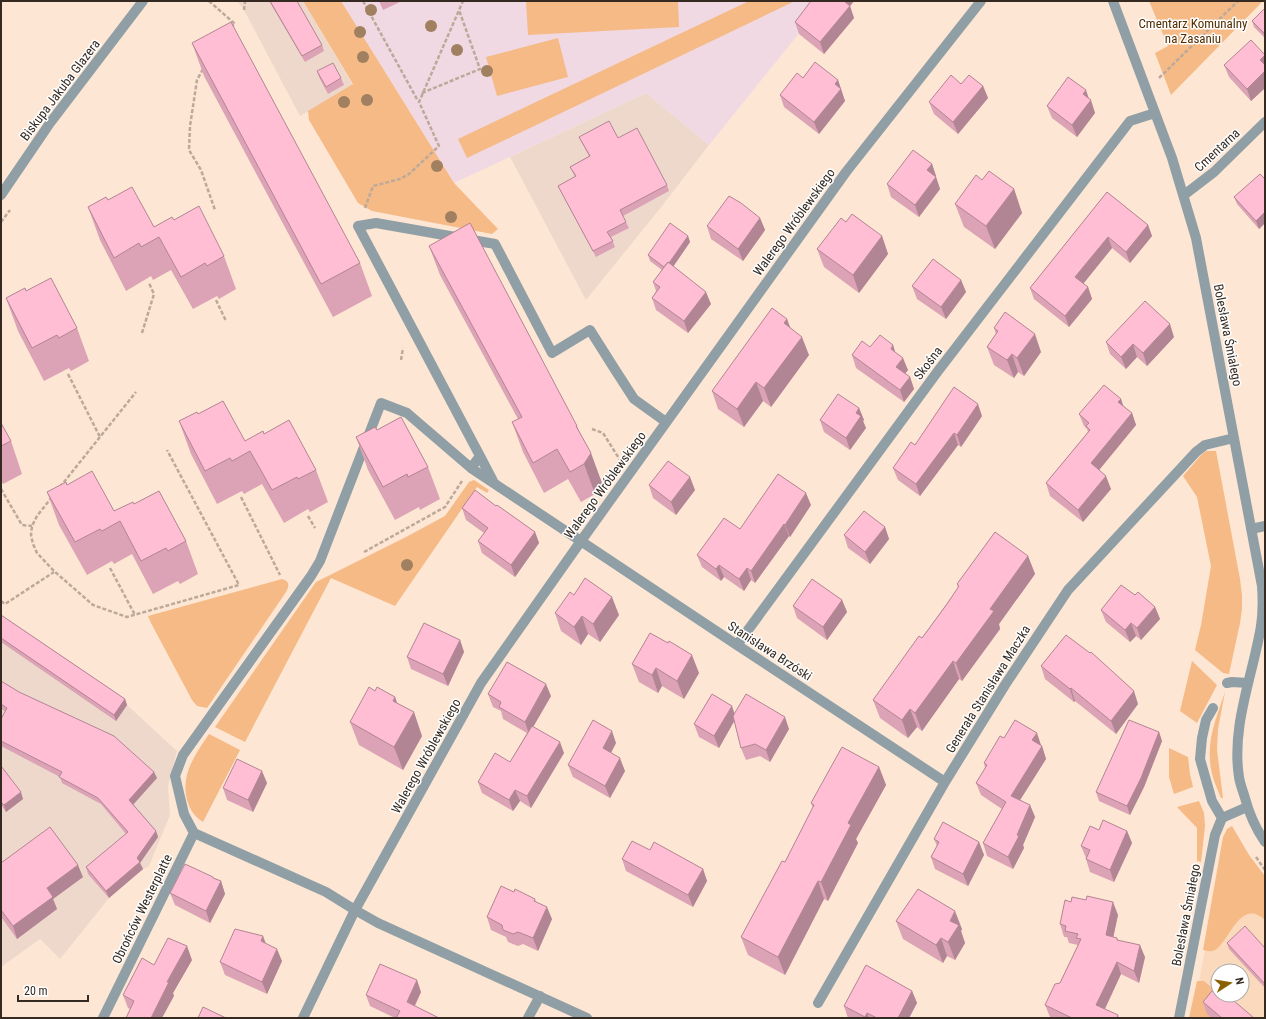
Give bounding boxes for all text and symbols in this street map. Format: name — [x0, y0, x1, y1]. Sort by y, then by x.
park label: Cmentarz Komunalny na Zasaniu — [1138, 16, 1248, 46]
street label: Biskupa Jakuba Glazera — [17, 37, 103, 143]
street label: Cmentarna — [1191, 125, 1243, 175]
street label: Walerego Wróblewskiego — [750, 166, 838, 278]
street label: Bolesława Śmiałego — [1211, 283, 1245, 387]
street label: Skośna — [911, 343, 945, 383]
street label: Walerego Wróblewskiego — [561, 429, 649, 541]
street label: Stanisława Brzóski — [725, 618, 815, 684]
street label: Generała Stanisława Maczka — [943, 622, 1033, 756]
street label: Walerego Wróblewskiego — [388, 696, 464, 816]
street label: Obrońców Westerplatte — [109, 852, 175, 966]
street label: Bolesława Śmiałego — [1169, 863, 1203, 967]
north arrow — [1210, 963, 1250, 1003]
text: N — [1232, 976, 1246, 986]
scale bar — [18, 977, 88, 1003]
text: 20 m — [24, 984, 48, 998]

